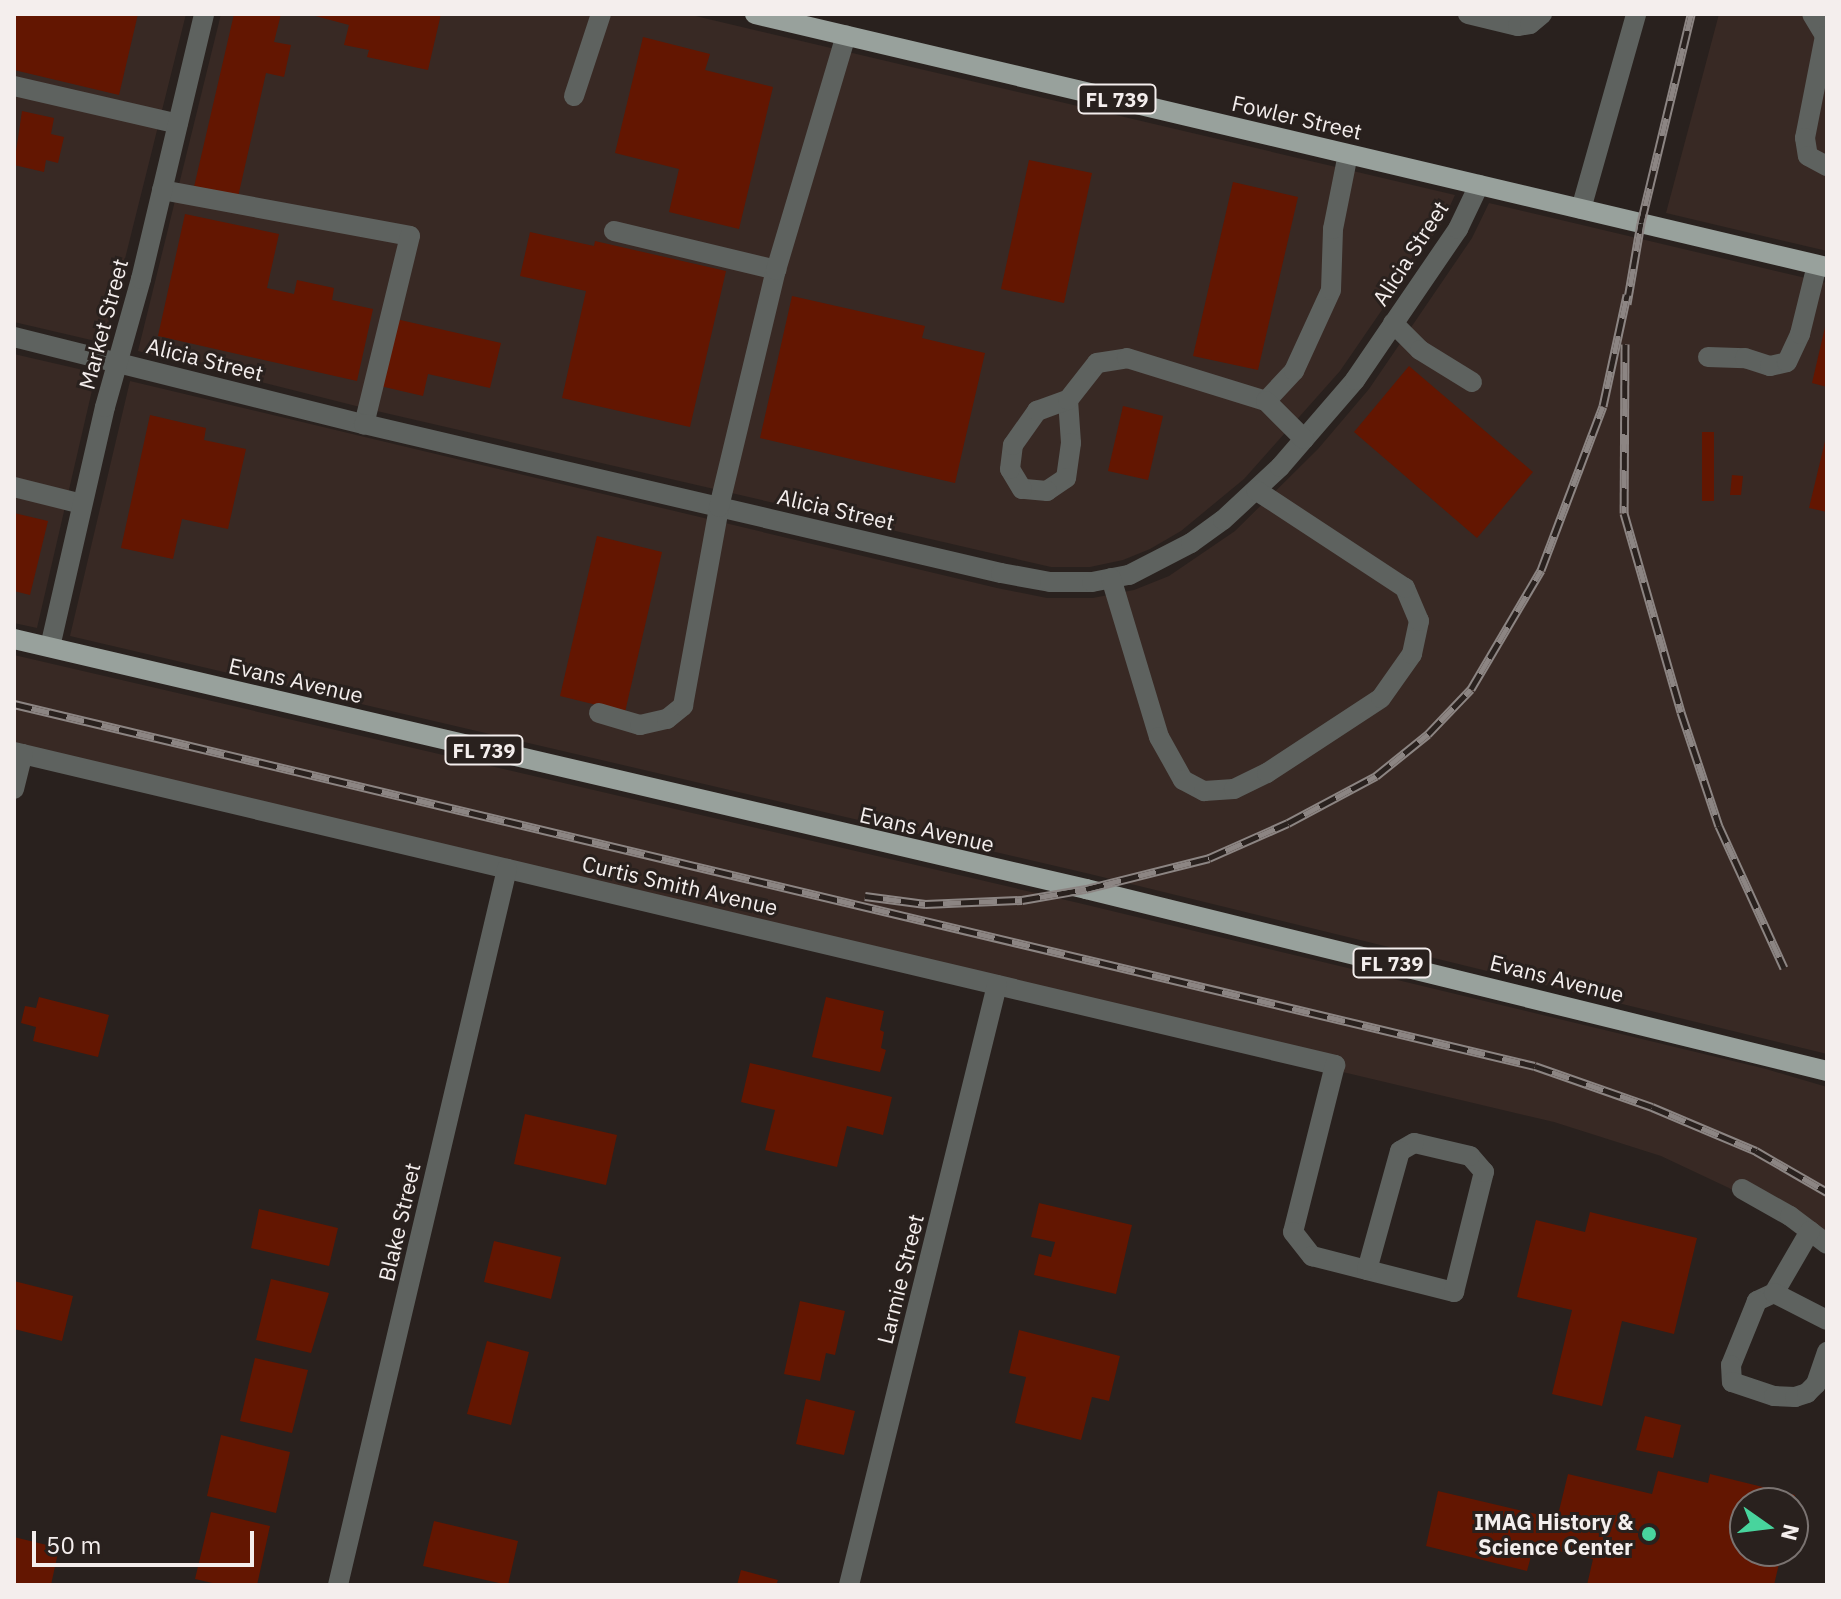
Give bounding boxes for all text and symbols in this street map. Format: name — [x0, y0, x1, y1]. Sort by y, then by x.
road number: FL 739 — [1077, 83, 1157, 115]
street label: Fowler Street — [1229, 89, 1365, 145]
street label: Alicia Street — [1366, 196, 1454, 310]
street label: Market Street — [73, 256, 133, 392]
street label: Alicia Street — [144, 332, 266, 386]
street label: Alicia Street — [775, 483, 897, 535]
street label: Evans Avenue — [226, 652, 366, 708]
road number: FL 739 — [444, 734, 524, 766]
street label: Evans Avenue — [857, 801, 997, 857]
street label: Curtis Smith Avenue — [580, 850, 780, 920]
road number: FL 739 — [1352, 947, 1432, 979]
street label: Evans Avenue — [1487, 949, 1627, 1007]
street label: Blake Street — [373, 1160, 425, 1284]
street label: Larmie Street — [871, 1211, 929, 1347]
north arrow — [1729, 1487, 1809, 1567]
place label: IMAG History & Science Center — [1474, 1508, 1633, 1560]
scale bar — [36, 1515, 258, 1565]
text: N — [1775, 1521, 1807, 1544]
marker: IMAG History & Science Center — [1640, 1525, 1658, 1543]
text: 50 m — [46, 1529, 101, 1561]

